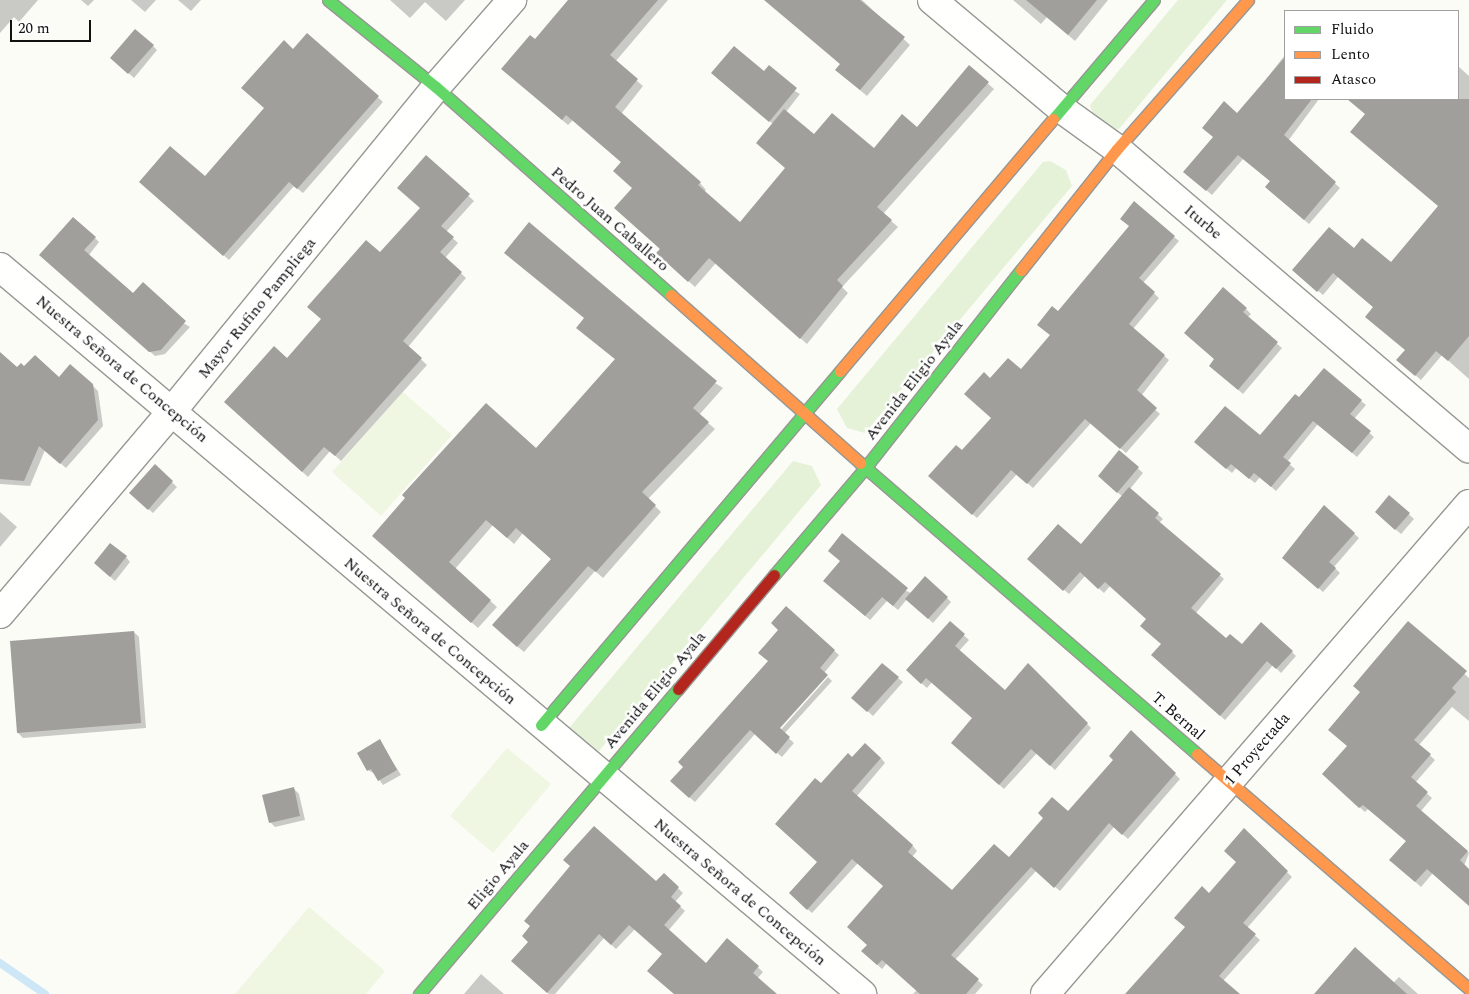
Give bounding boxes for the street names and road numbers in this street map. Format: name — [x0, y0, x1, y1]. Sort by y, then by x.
street label: Pedro Juan Caballero — [547, 163, 673, 275]
street label: Iturbe — [1180, 200, 1226, 244]
street label: Mayor Rufino Pampliega — [194, 234, 320, 382]
street label: Nuestra Señora de Concepción — [32, 291, 212, 447]
street label: Avenida Eligio Ayala — [861, 316, 967, 444]
street label: Nuestra Señora de Concepción — [340, 553, 520, 709]
street label: Avenida Eligio Ayala — [600, 627, 710, 753]
street label: T. Bernal — [1148, 688, 1208, 744]
street label: 1 Proyectada — [1220, 709, 1294, 789]
street label: Nuestra Señora de Concepción — [650, 814, 830, 970]
street label: Eligio Ayala — [463, 836, 533, 914]

